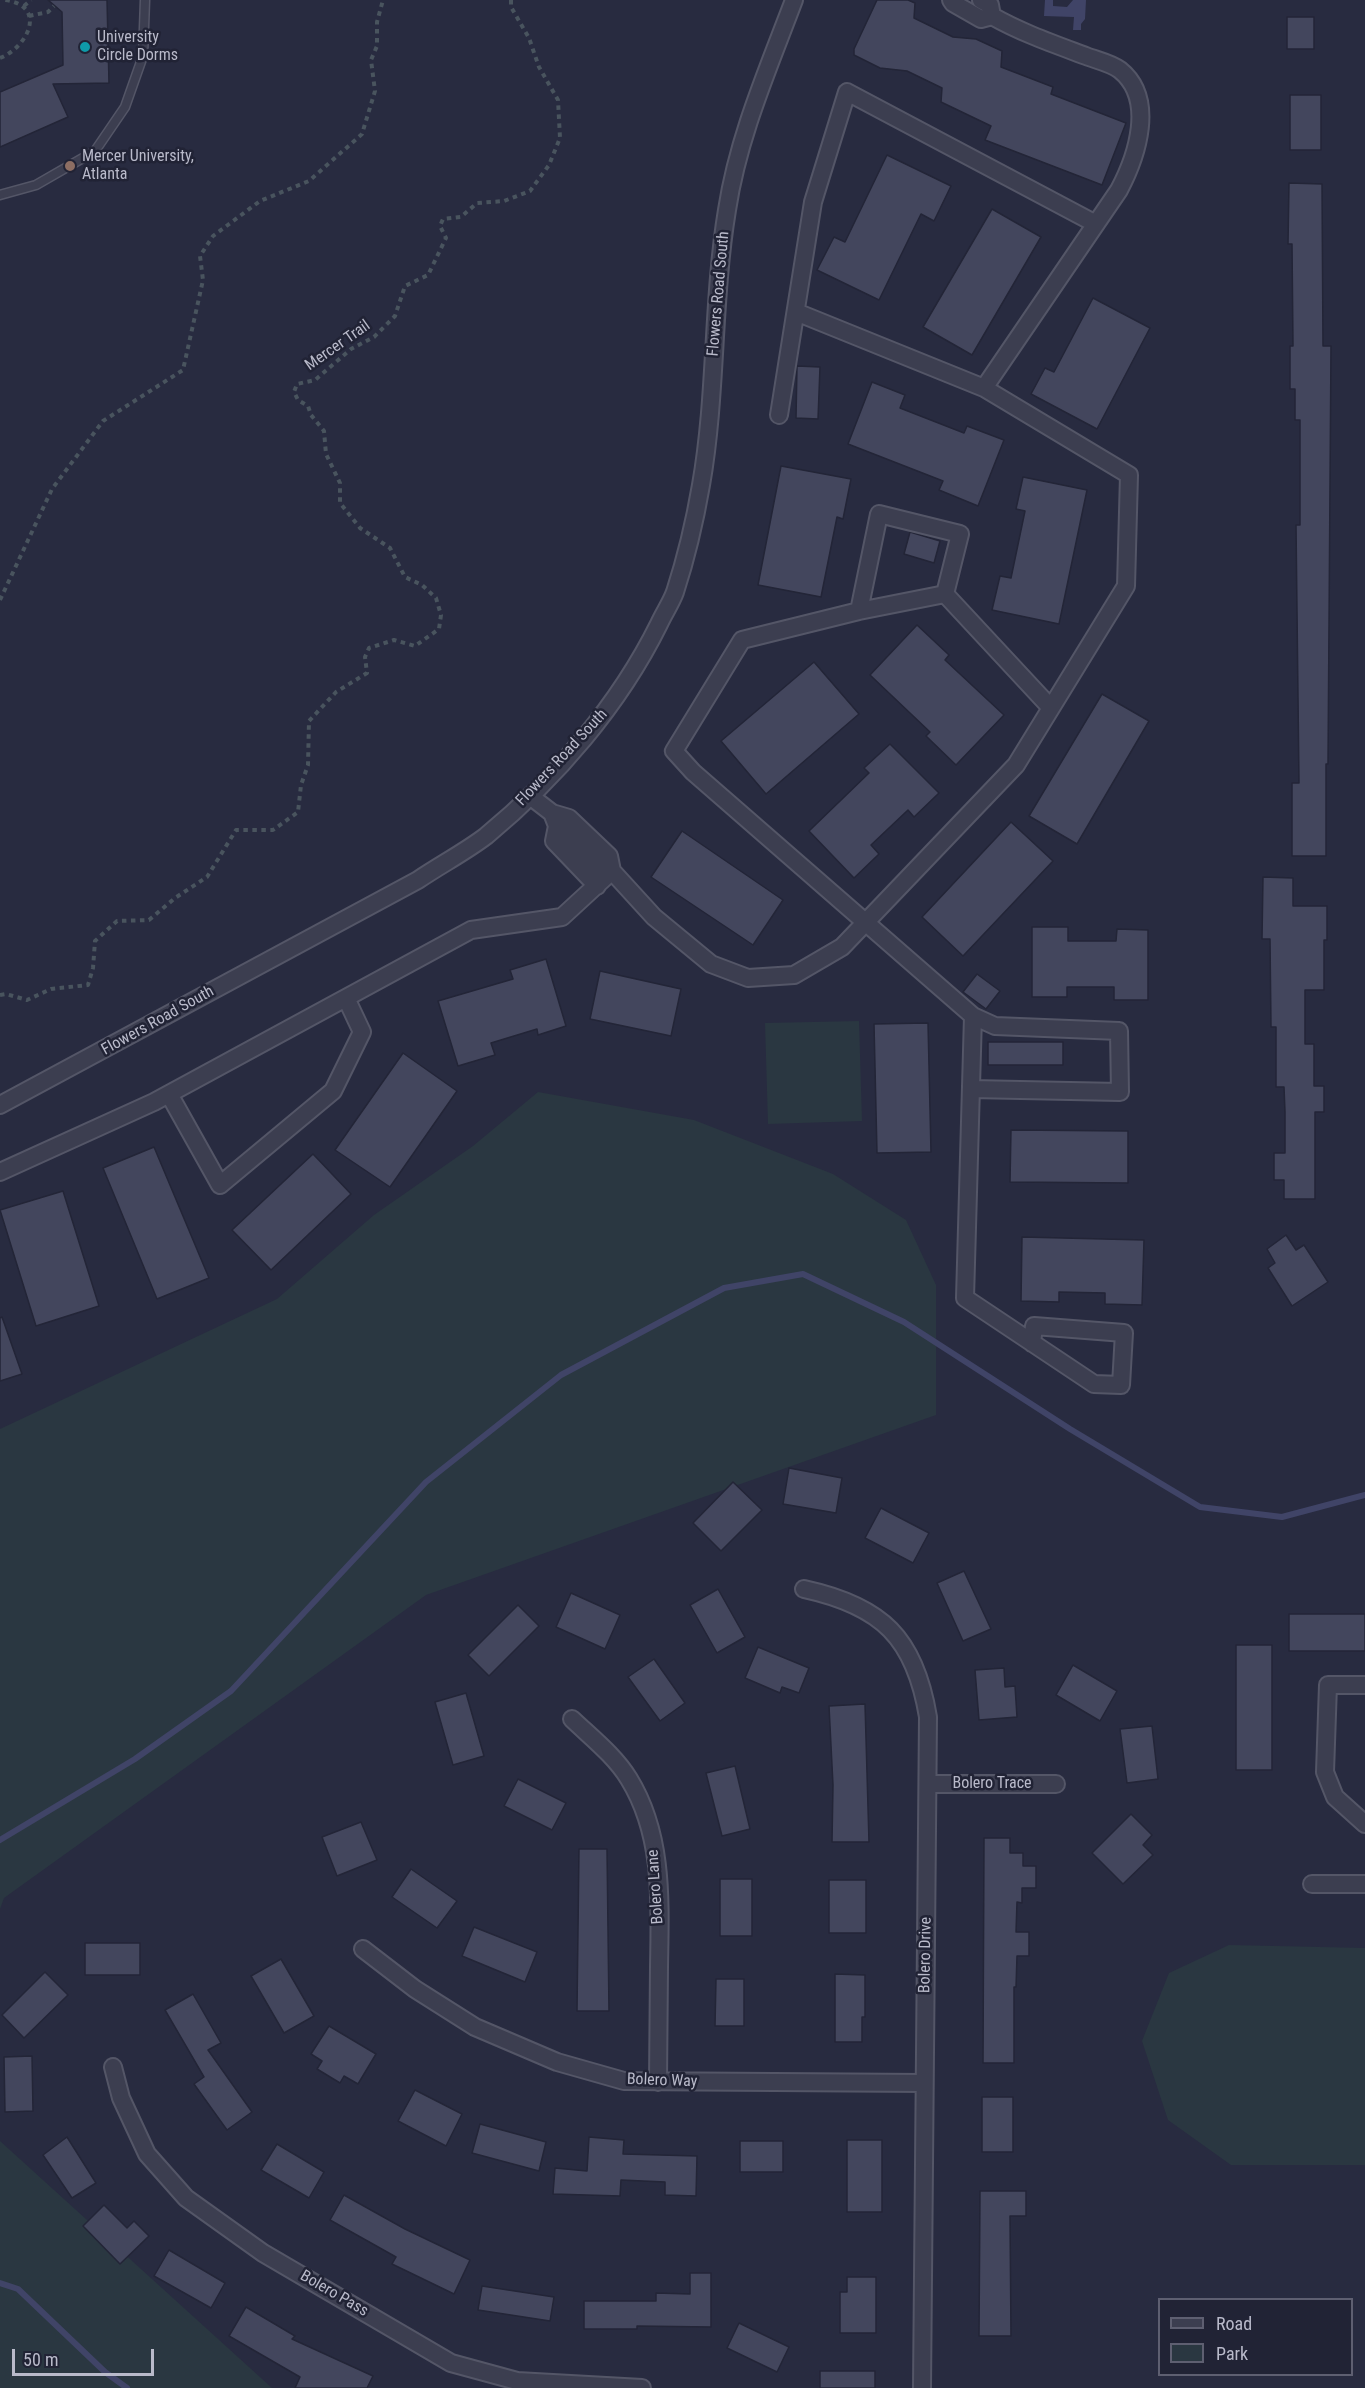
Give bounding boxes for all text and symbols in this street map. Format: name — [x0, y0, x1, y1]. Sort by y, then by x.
place label: University Circle Dorms — [97, 28, 178, 66]
marker: University Circle Dorms — [78, 40, 92, 54]
place label: Mercer University, Atlanta — [82, 147, 194, 185]
marker: Mercer University, Atlanta — [63, 159, 77, 173]
street label: Flowers Road South — [704, 231, 734, 357]
street label: Mercer Trail — [302, 317, 374, 375]
street label: Flowers Road South — [512, 706, 612, 810]
street label: Flowers Road South — [98, 982, 218, 1060]
street label: Bolero Trace — [952, 1774, 1032, 1794]
street label: Bolero Lane — [644, 1849, 668, 1925]
street label: Bolero Drive — [916, 1917, 936, 1993]
street label: Bolero Way — [626, 2070, 698, 2092]
street label: Bolero Pass — [297, 2267, 371, 2321]
legend — [1158, 2298, 1353, 2376]
text: Road — [1216, 2313, 1252, 2334]
scale bar — [15, 2337, 158, 2375]
text: Park — [1216, 2343, 1248, 2364]
text: 50 m — [23, 2349, 58, 2370]

